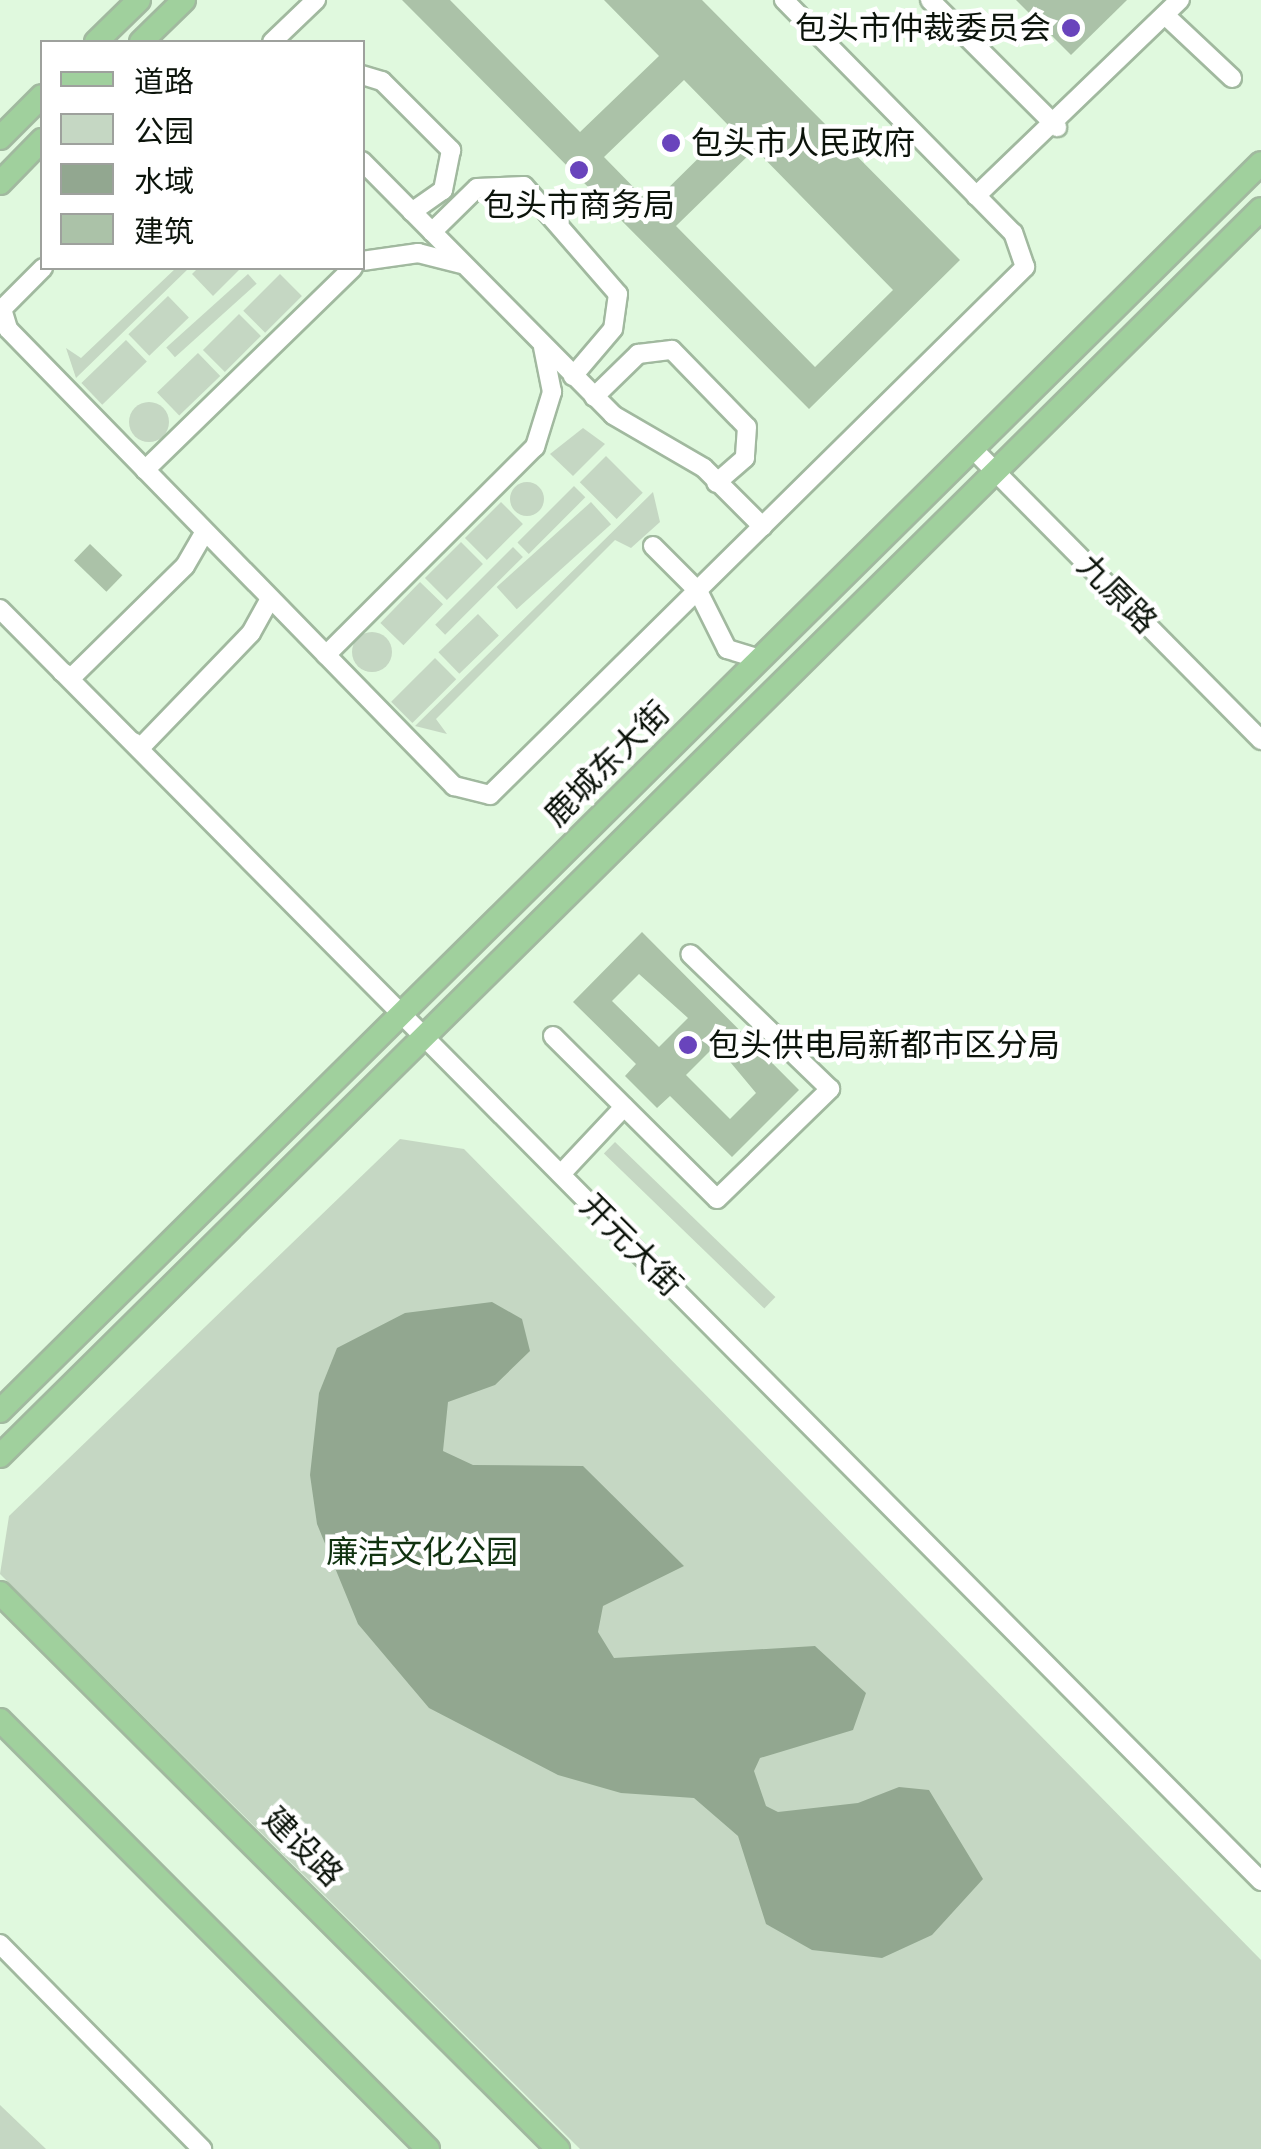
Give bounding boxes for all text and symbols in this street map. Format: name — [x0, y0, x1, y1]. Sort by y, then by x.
place label: 包头市仲裁委员会 — [795, 9, 1051, 47]
marker: 包头市仲裁委员会 — [1060, 17, 1082, 39]
legend — [40, 40, 365, 270]
text: 道路 — [134, 64, 194, 99]
text: 公园 — [134, 114, 194, 149]
place label: 包头市人民政府 — [691, 124, 915, 162]
marker: 包头市人民政府 — [660, 132, 682, 154]
marker: 包头市商务局 — [568, 159, 590, 181]
text: 水域 — [134, 164, 194, 199]
place label: 包头市商务局 — [483, 186, 675, 224]
text: 建筑 — [134, 214, 194, 249]
street label: 九原路 — [1069, 546, 1165, 642]
street label: 鹿城东大街 — [537, 694, 677, 834]
place label: 包头供电局新都市区分局 — [708, 1026, 1060, 1064]
marker: 包头供电局新都市区分局 — [677, 1034, 699, 1056]
street label: 开元大街 — [572, 1186, 690, 1304]
park label: 廉洁文化公园 — [326, 1533, 518, 1571]
street label: 建设路 — [255, 1799, 351, 1895]

